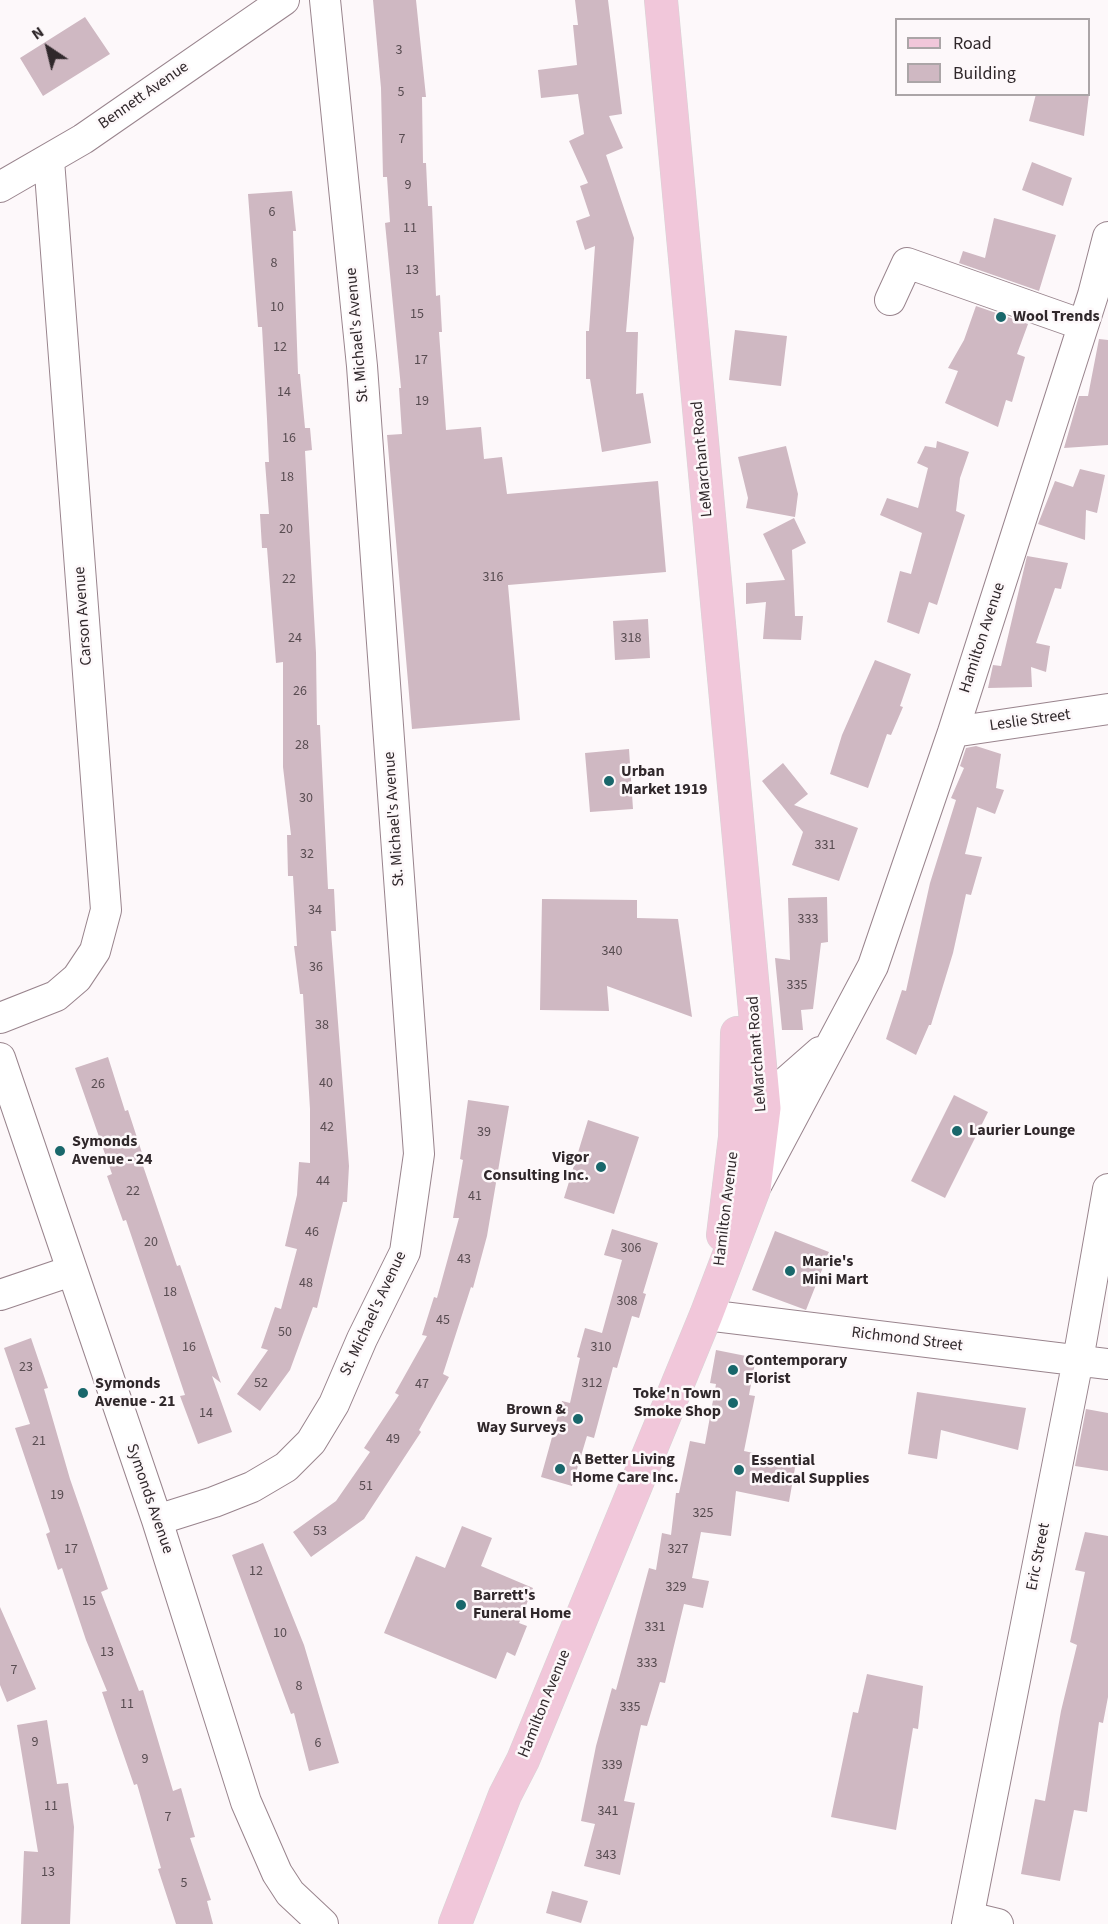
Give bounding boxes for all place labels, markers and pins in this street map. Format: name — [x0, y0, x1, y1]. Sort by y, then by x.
place label: Wool Trends — [1013, 307, 1100, 327]
marker: Wool Trends — [994, 310, 1008, 324]
place label: Urban Market 1919 — [621, 762, 708, 800]
marker: Urban Market 1919 — [602, 774, 616, 788]
place label: Laurier Lounge — [969, 1121, 1075, 1141]
marker: Laurier Lounge — [950, 1124, 964, 1138]
place label: Symonds Avenue - 24 — [72, 1132, 153, 1170]
marker: Symonds Avenue - 24 — [53, 1144, 67, 1158]
place label: Vigor Consulting Inc. — [483, 1148, 589, 1186]
marker: Vigor Consulting Inc. — [594, 1160, 608, 1174]
place label: Marie's Mini Mart — [802, 1252, 868, 1290]
marker: Marie's Mini Mart — [783, 1264, 797, 1278]
place label: Contemporary Florist — [745, 1351, 847, 1389]
marker: Contemporary Florist — [726, 1363, 740, 1377]
place label: Symonds Avenue - 21 — [95, 1374, 176, 1412]
place label: Toke'n Town Smoke Shop — [633, 1384, 721, 1422]
marker: Symonds Avenue - 21 — [76, 1386, 90, 1400]
marker: Toke'n Town Smoke Shop — [726, 1396, 740, 1410]
place label: Brown & Way Surveys — [477, 1400, 566, 1438]
marker: Brown & Way Surveys — [571, 1412, 585, 1426]
place label: A Better Living Home Care Inc. — [572, 1450, 679, 1488]
place label: Essential Medical Supplies — [751, 1451, 869, 1489]
marker: A Better Living Home Care Inc. — [553, 1462, 567, 1476]
marker: Essential Medical Supplies — [732, 1463, 746, 1477]
place label: Barrett's Funeral Home — [473, 1586, 571, 1624]
marker: Barrett's Funeral Home — [454, 1598, 468, 1612]

